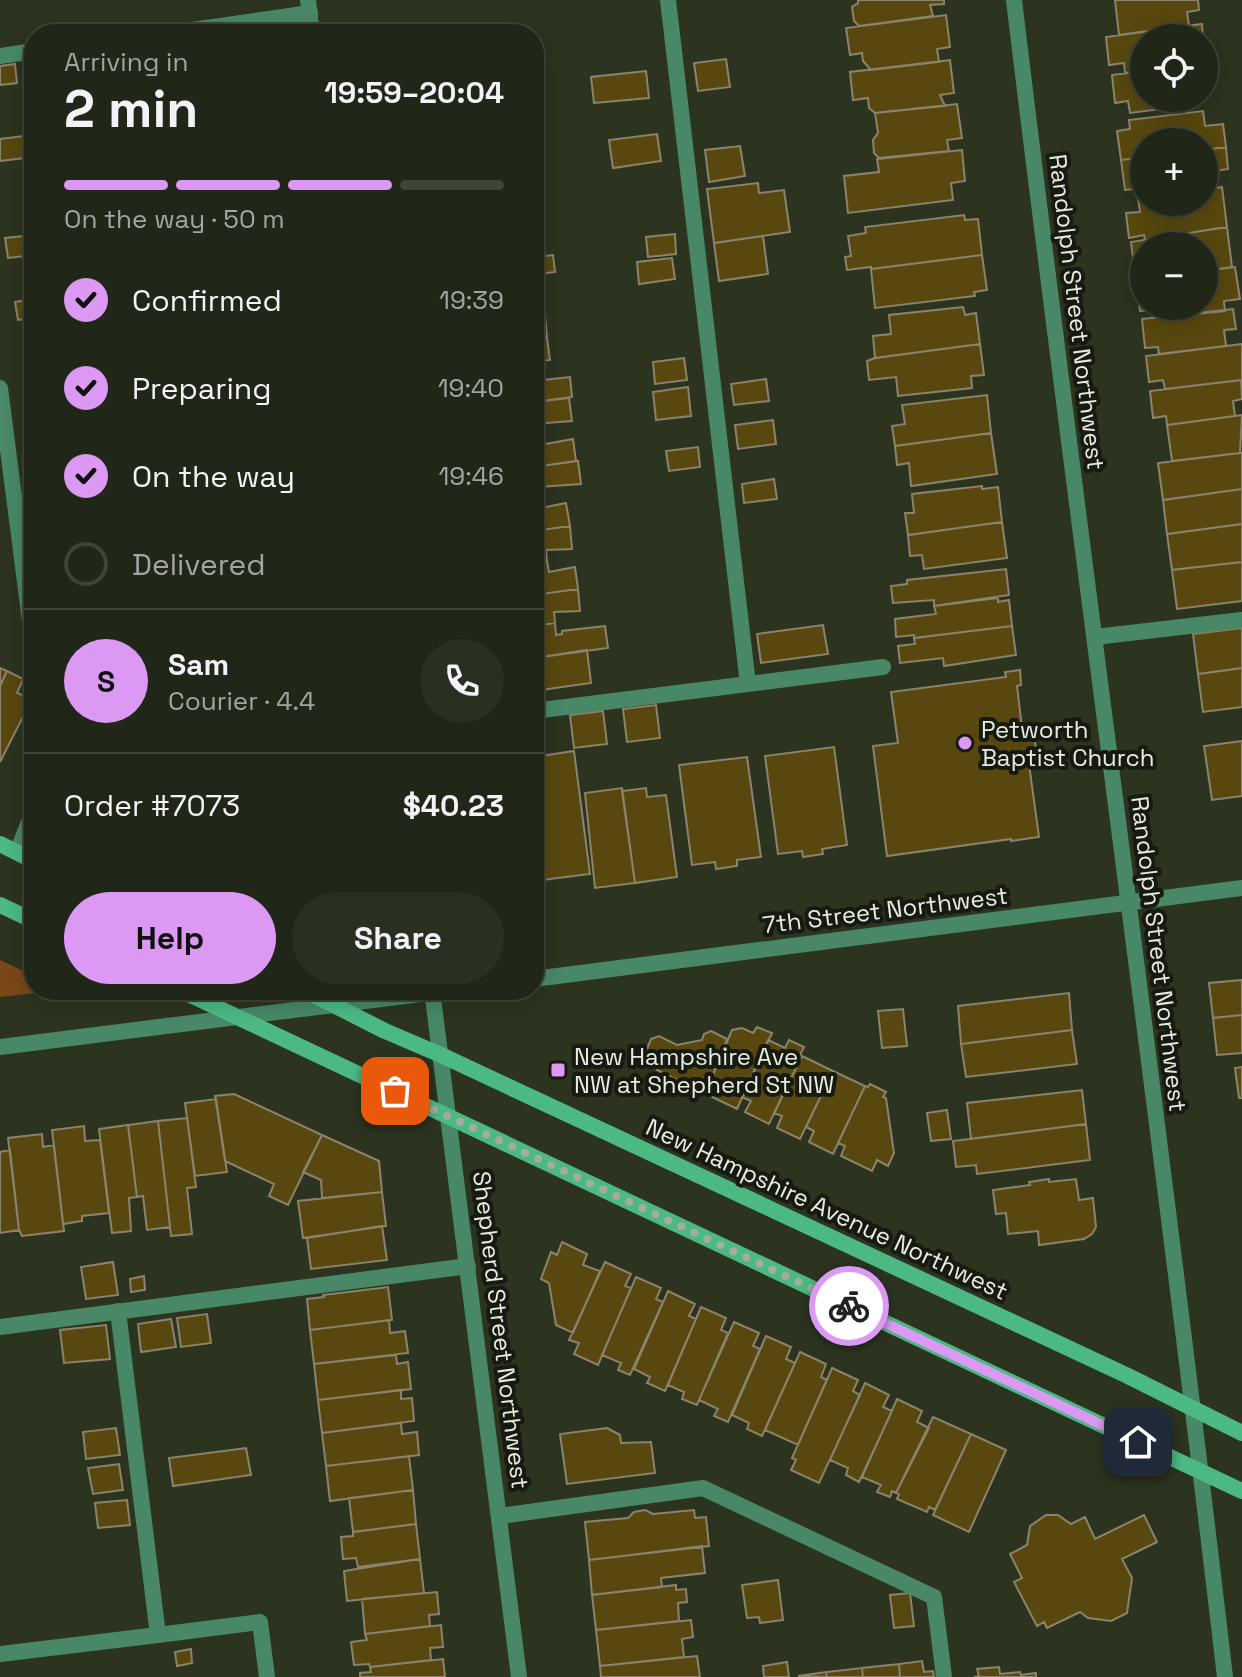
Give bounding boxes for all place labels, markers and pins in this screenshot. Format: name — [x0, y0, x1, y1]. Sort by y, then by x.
place label: Petworth Baptist Church — [981, 714, 1154, 773]
marker: Petworth Baptist Church — [956, 734, 974, 752]
place label: New Hampshire Ave NW at Shepherd St NW — [574, 1041, 834, 1100]
pin — [361, 1057, 429, 1125]
marker: New Hampshire Ave NW at Shepherd St NW — [549, 1061, 567, 1079]
pin — [1104, 1408, 1172, 1476]

